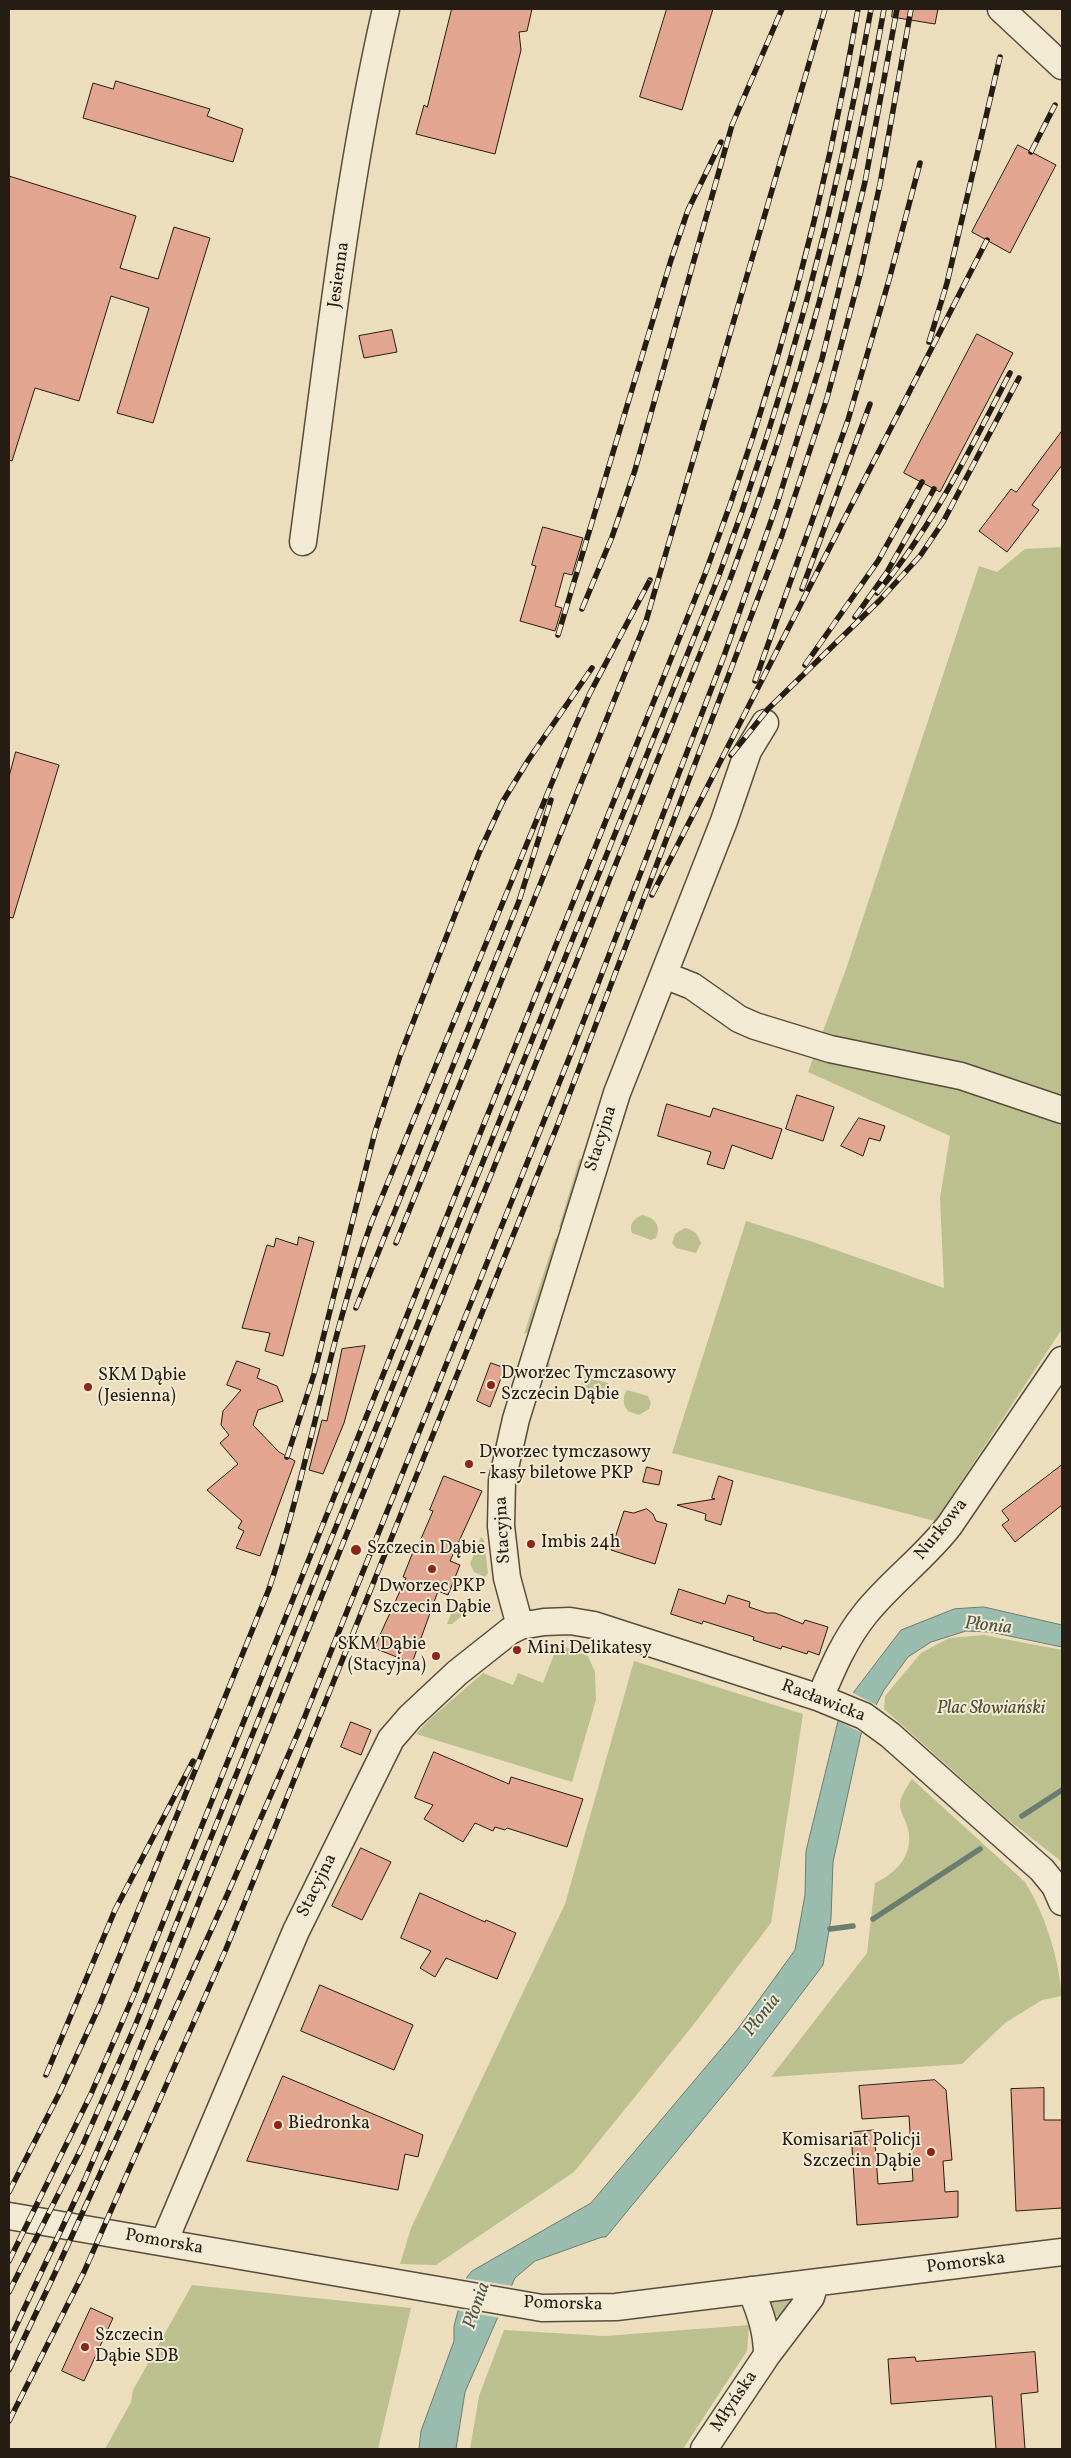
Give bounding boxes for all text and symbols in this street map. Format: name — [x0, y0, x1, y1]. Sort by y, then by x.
street label: Jesienna — [325, 241, 355, 309]
street label: Stacyjna — [581, 1103, 623, 1175]
place label: Dworzec Tymczasowy Szczecin Dąbie — [501, 1364, 676, 1406]
place label: SKM Dąbie (Jesienna) — [98, 1366, 186, 1408]
marker: Dworzec Tymczasowy Szczecin Dąbie — [485, 1379, 497, 1391]
marker: SKM Dąbie (Jesienna) — [82, 1381, 94, 1393]
place label: Dworzec tymczasowy - kasy biletowe PKP — [479, 1443, 651, 1486]
marker: Dworzec tymczasowy - kasy biletowe PKP — [463, 1458, 475, 1470]
street label: Nurkowa — [911, 1495, 973, 1565]
street label: Stacyjna — [491, 1496, 517, 1564]
place label: Imbis 24h — [541, 1533, 620, 1555]
marker: Imbis 24h — [525, 1538, 537, 1550]
place label: Szczecin Dąbie — [367, 1539, 485, 1561]
marker: Szczecin Dąbie — [349, 1543, 363, 1557]
marker: Dworzec PKP Szczecin Dąbie — [426, 1563, 438, 1575]
place label: Dworzec PKP Szczecin Dąbie — [373, 1577, 491, 1620]
water label: Płonia — [963, 1613, 1013, 1641]
place label: SKM Dąbie (Stacyjna) — [338, 1635, 426, 1678]
place label: Mini Delikatesy — [527, 1639, 652, 1661]
marker: Mini Delikatesy — [511, 1644, 523, 1656]
marker: SKM Dąbie (Stacyjna) — [430, 1650, 442, 1662]
street label: Racławicka — [778, 1676, 868, 1728]
park label: Plac Słowiański — [937, 1699, 1045, 1721]
street label: Stacyjna — [293, 1851, 343, 1921]
water label: Płonia — [739, 1990, 787, 2042]
place label: Biedronka — [288, 2114, 370, 2136]
marker: Biedronka — [272, 2119, 284, 2131]
place label: Komisariat Policji Szczecin Dąbie — [782, 2131, 921, 2174]
marker: Komisariat Policji Szczecin Dąbie — [925, 2146, 937, 2158]
street label: Pomorska — [123, 2225, 205, 2261]
street label: Pomorska — [925, 2248, 1007, 2280]
water label: Płonia — [459, 2280, 497, 2332]
street label: Pomorska — [523, 2293, 603, 2317]
place label: Szczecin Dąbie SDB — [95, 2326, 179, 2368]
marker: Szczecin Dąbie SDB — [79, 2341, 91, 2353]
street label: Młyńska — [707, 2367, 763, 2437]

